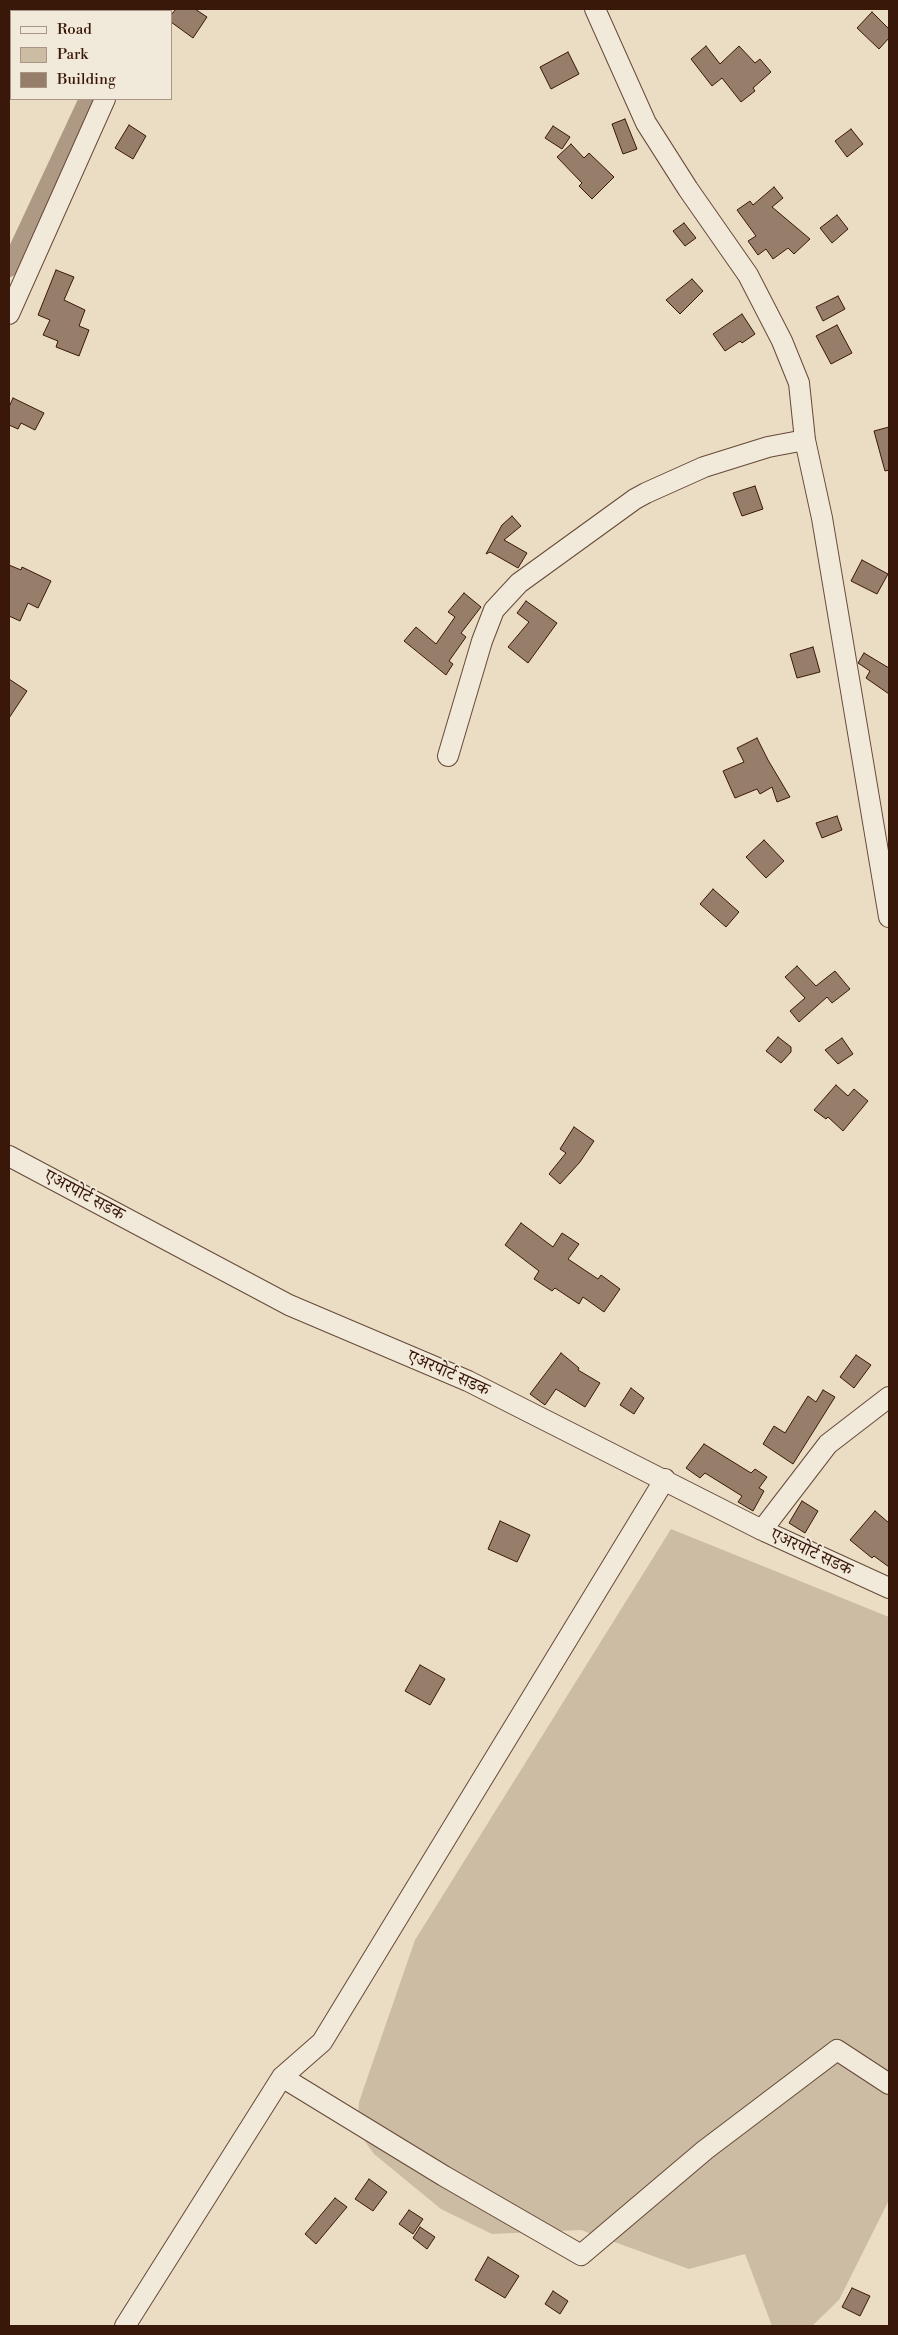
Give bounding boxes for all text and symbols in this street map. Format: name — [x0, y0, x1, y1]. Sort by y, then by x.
legend — [10, 10, 172, 100]
text: Road — [57, 20, 92, 39]
text: Park — [57, 45, 88, 64]
text: Building — [57, 70, 116, 89]
street label: एअरपोर्ट सडक — [40, 1166, 128, 1226]
street label: एअरपोर्ट सडक — [403, 1346, 493, 1402]
street label: एअरपोर्ट सडक — [766, 1525, 856, 1581]

